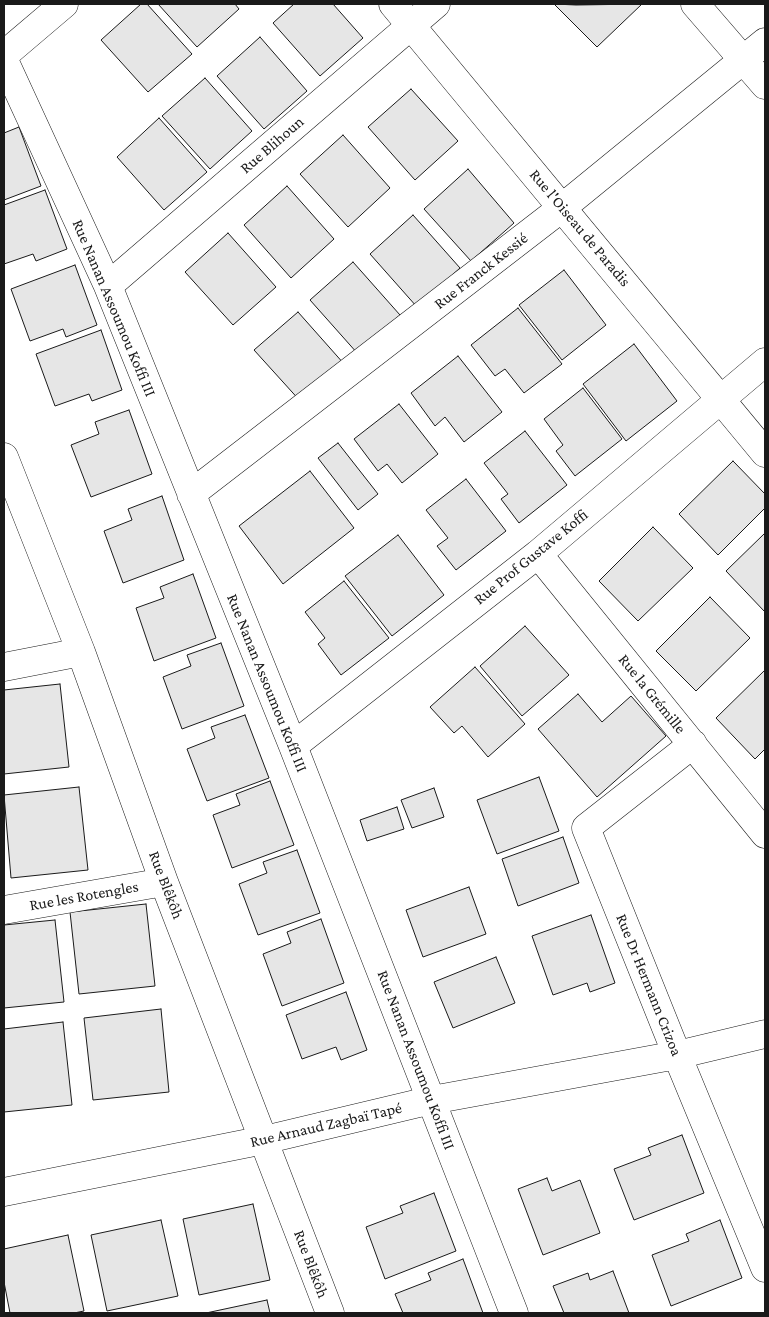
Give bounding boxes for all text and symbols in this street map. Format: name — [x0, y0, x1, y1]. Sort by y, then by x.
street label: Rue Blihoun — [236, 112, 308, 178]
street label: Rue l'Oiseau de Paradis — [525, 165, 635, 291]
street label: Rue Nanan Assoumou Koffi III — [68, 216, 160, 400]
street label: Rue Franck Kessié — [430, 229, 532, 313]
street label: Rue Prof Gustave Koffi — [470, 505, 592, 609]
street label: Rue Nanan Assoumou Koffi III — [222, 591, 312, 775]
street label: Rue la Grémille — [614, 650, 690, 738]
street label: Rue Blêkôh — [144, 848, 188, 922]
street label: Rue les Rotengles — [28, 877, 140, 915]
street label: Rue Dr Hermann Crizoa — [612, 911, 686, 1059]
street label: Rue Nanan Assoumou Koffi III — [373, 968, 459, 1152]
street label: Rue Arnaud Zagbaï Tapé — [248, 1098, 404, 1152]
street label: Rue Blêkôh — [289, 1227, 333, 1301]

